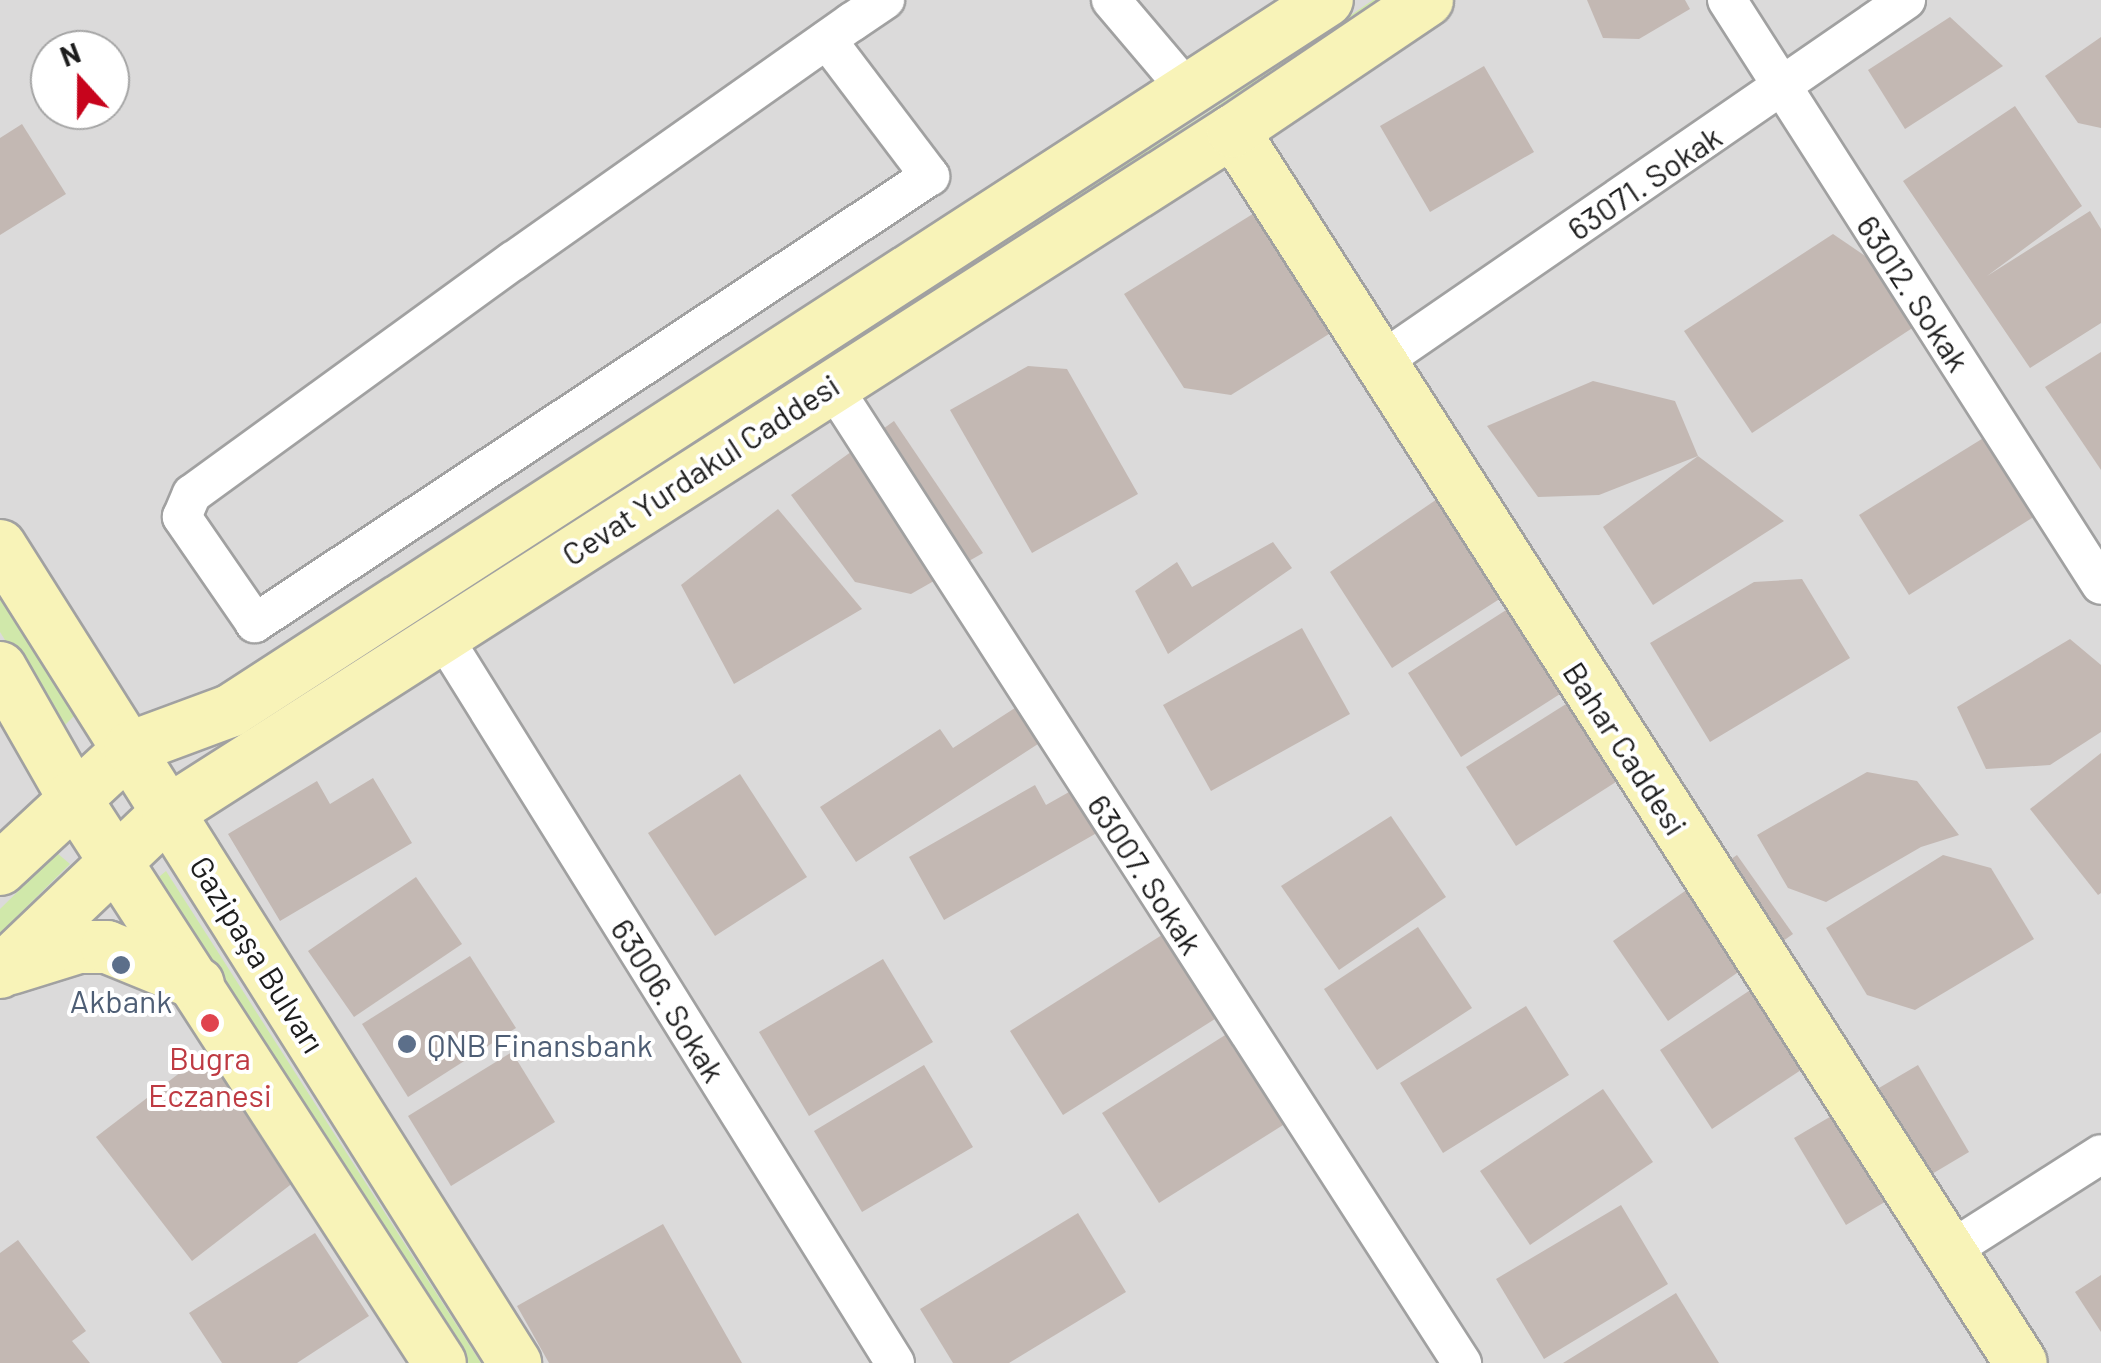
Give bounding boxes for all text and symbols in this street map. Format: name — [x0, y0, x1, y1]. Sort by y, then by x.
north arrow — [30, 30, 130, 130]
text: N — [55, 35, 85, 73]
street label: 63071. Sokak — [1560, 117, 1728, 247]
street label: 63012. Sokak — [1849, 208, 1979, 378]
street label: Cevat Yurdakul Caddesi — [554, 365, 846, 573]
street label: Bahar Caddesi — [1556, 654, 1696, 842]
street label: 63007. Sokak — [1080, 787, 1212, 961]
street label: Gazipaşa Bulvarı — [182, 849, 334, 1059]
street label: 63006. Sokak — [604, 911, 734, 1089]
marker: Akbank — [110, 954, 132, 976]
place label: Akbank — [70, 981, 172, 1019]
marker: Bugra Eczanesi — [199, 1012, 221, 1034]
place label: QNB Finansbank — [427, 1025, 653, 1063]
marker: QNB Finansbank — [396, 1033, 418, 1055]
place label: Bugra Eczanesi — [148, 1039, 272, 1114]

